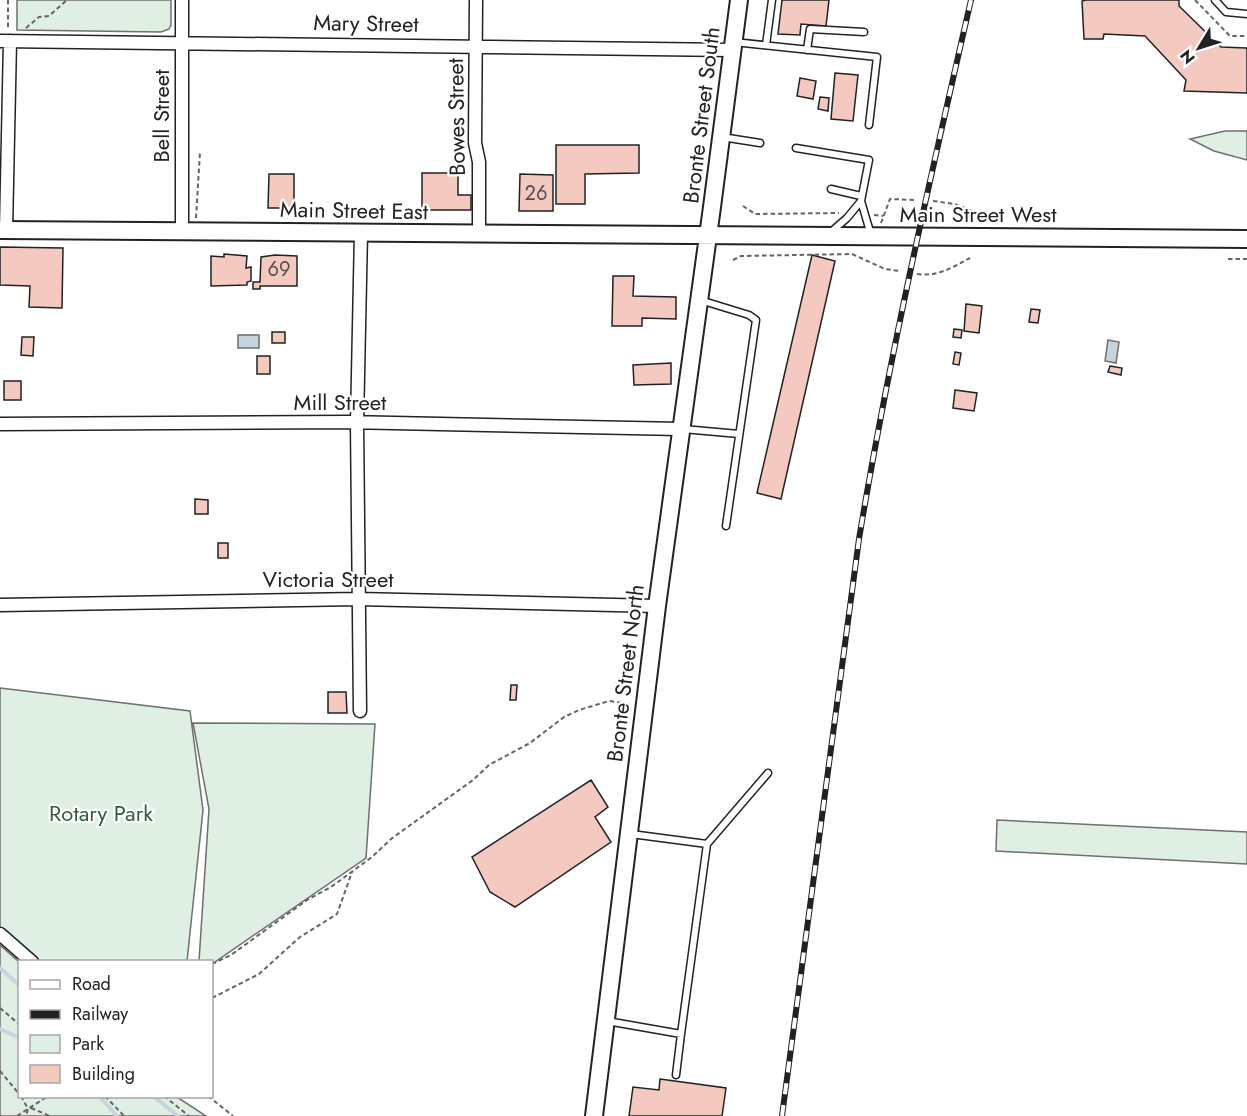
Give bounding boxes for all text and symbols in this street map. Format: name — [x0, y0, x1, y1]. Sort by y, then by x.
street label: Mary Street — [313, 6, 420, 40]
north arrow — [1169, 18, 1229, 78]
street label: Bronte Street South — [674, 25, 728, 205]
text: N — [1175, 45, 1201, 69]
street label: Bowes Street — [439, 57, 473, 176]
street label: Bell Street — [145, 69, 177, 162]
house number: 26 — [525, 179, 547, 208]
street label: Main Street East — [280, 193, 429, 227]
street label: Main Street West — [900, 198, 1057, 230]
house number: 69 — [267, 255, 291, 284]
street label: Mill Street — [294, 386, 387, 418]
street label: Victoria Street — [263, 563, 394, 595]
street label: Bronte Street North — [598, 582, 652, 764]
park label: Rotary Park — [49, 797, 153, 829]
legend — [18, 960, 213, 1098]
text: Road — [72, 971, 111, 997]
text: Railway — [72, 1001, 128, 1027]
text: Park — [72, 1031, 104, 1057]
text: Building — [72, 1061, 135, 1087]

